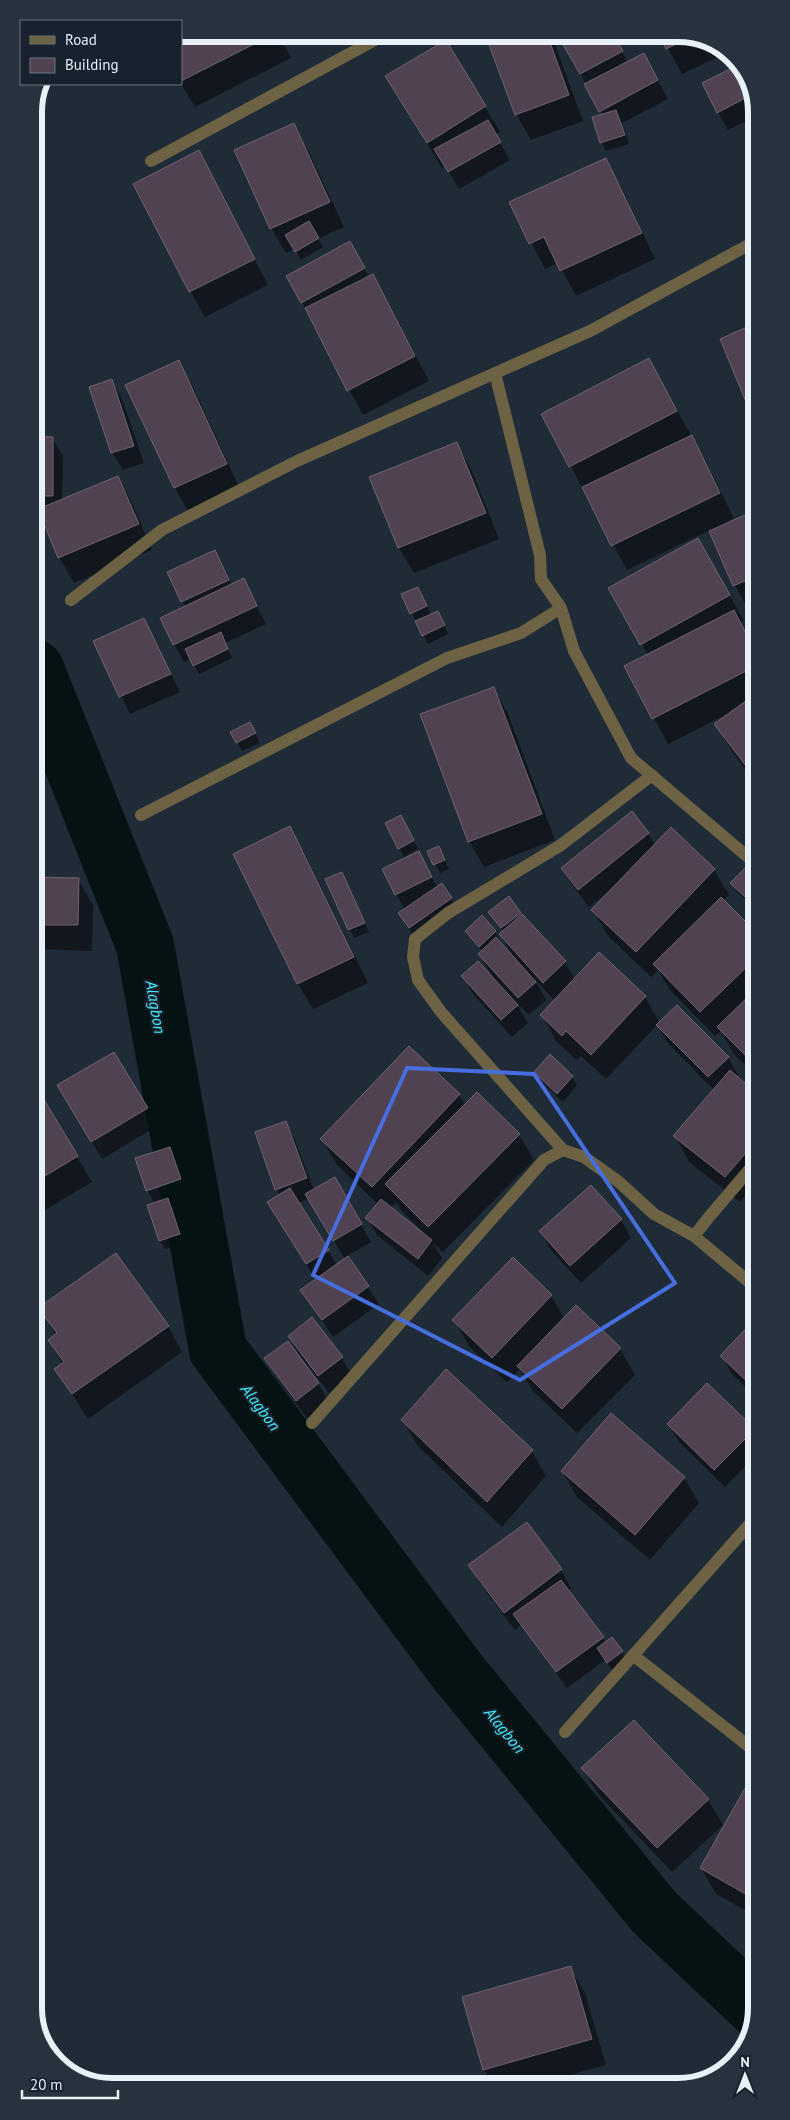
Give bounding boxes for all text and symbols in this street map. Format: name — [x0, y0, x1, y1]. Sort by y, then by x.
legend — [20, 20, 182, 85]
text: Road — [65, 30, 97, 49]
text: Building — [65, 55, 119, 74]
water label: Alagbon — [141, 978, 171, 1035]
water label: Alagbon — [236, 1379, 285, 1434]
water label: Alagbon — [480, 1702, 530, 1757]
north arrow — [720, 2050, 770, 2100]
text: N — [740, 2053, 750, 2071]
scale bar — [22, 2068, 119, 2100]
text: 20 m — [30, 2075, 63, 2094]

